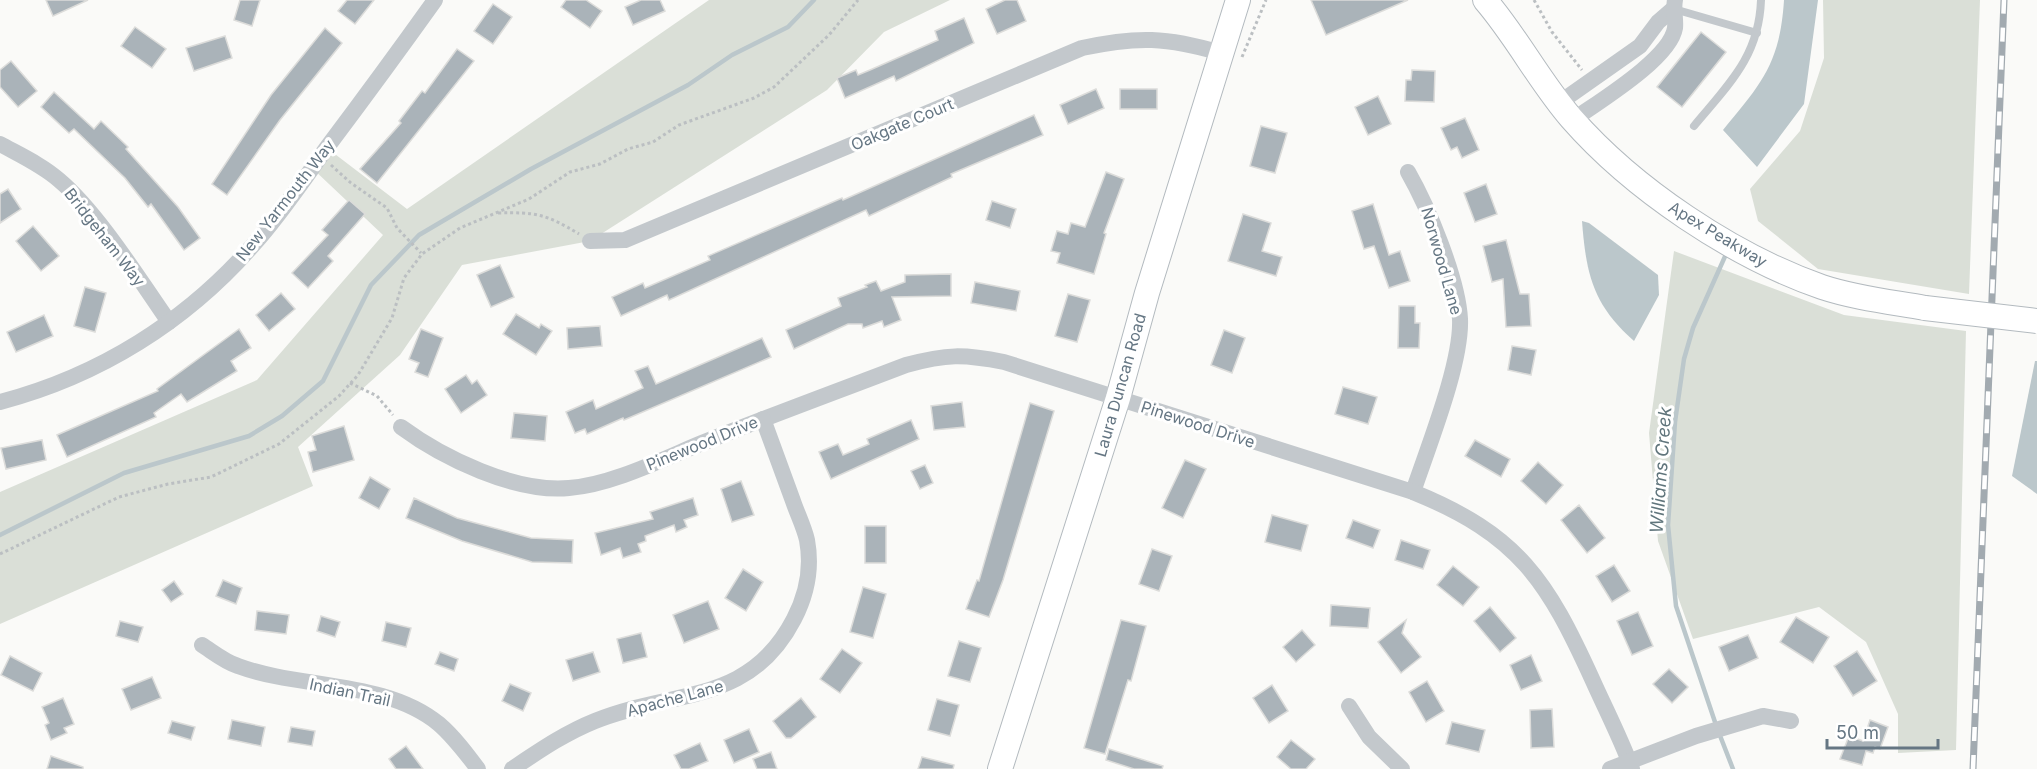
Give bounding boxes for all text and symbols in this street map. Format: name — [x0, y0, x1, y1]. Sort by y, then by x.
street label: Oakgate Court — [848, 93, 956, 155]
street label: New Yarmouth Way — [231, 135, 339, 265]
street label: Bridgeham Way — [60, 184, 150, 290]
street label: Apex Peakway — [1665, 197, 1771, 271]
street label: Norwood Lane — [1417, 205, 1467, 317]
street label: Laura Duncan Road — [1090, 311, 1150, 459]
street label: Pinewood Drive — [1139, 396, 1257, 452]
water label: Williams Creek — [1646, 405, 1675, 534]
street label: Pinewood Drive — [643, 412, 761, 474]
street label: Indian Trail — [308, 674, 392, 710]
street label: Apache Lane — [624, 676, 726, 720]
scale bar — [1827, 712, 1938, 750]
text: 50 m — [1836, 722, 1879, 743]

